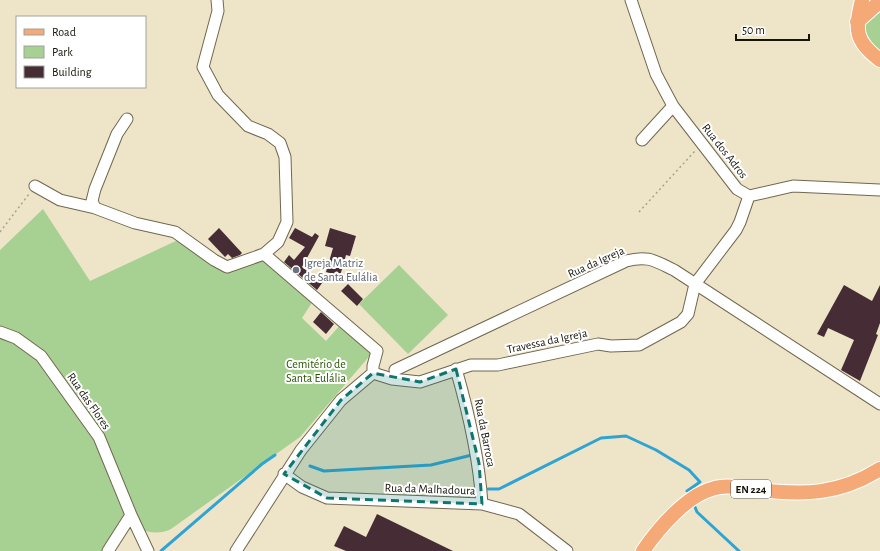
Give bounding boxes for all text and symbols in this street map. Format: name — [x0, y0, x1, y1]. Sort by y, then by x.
legend — [16, 16, 146, 88]
scale bar — [736, 16, 809, 42]
text: 50 m — [742, 24, 765, 36]
text: Road — [52, 26, 76, 38]
text: Park — [52, 46, 73, 58]
text: Building — [52, 66, 92, 78]
street label: Rua dos Adros — [700, 121, 750, 181]
street label: Rua da Igreja — [566, 244, 627, 281]
place label: Igreja Matriz de Santa Eulália — [304, 257, 378, 283]
marker: Igreja Matriz de Santa Eulália — [291, 265, 301, 275]
street label: Travessa da Igreja — [506, 327, 589, 356]
park label: Cemitério de Santa Eulália — [286, 358, 346, 384]
street label: Rua das Flores — [65, 371, 113, 431]
street label: Rua da Barroca — [472, 398, 498, 469]
road number: EN 224 — [731, 480, 771, 498]
street label: Rua da Malhadoura — [384, 481, 476, 497]

